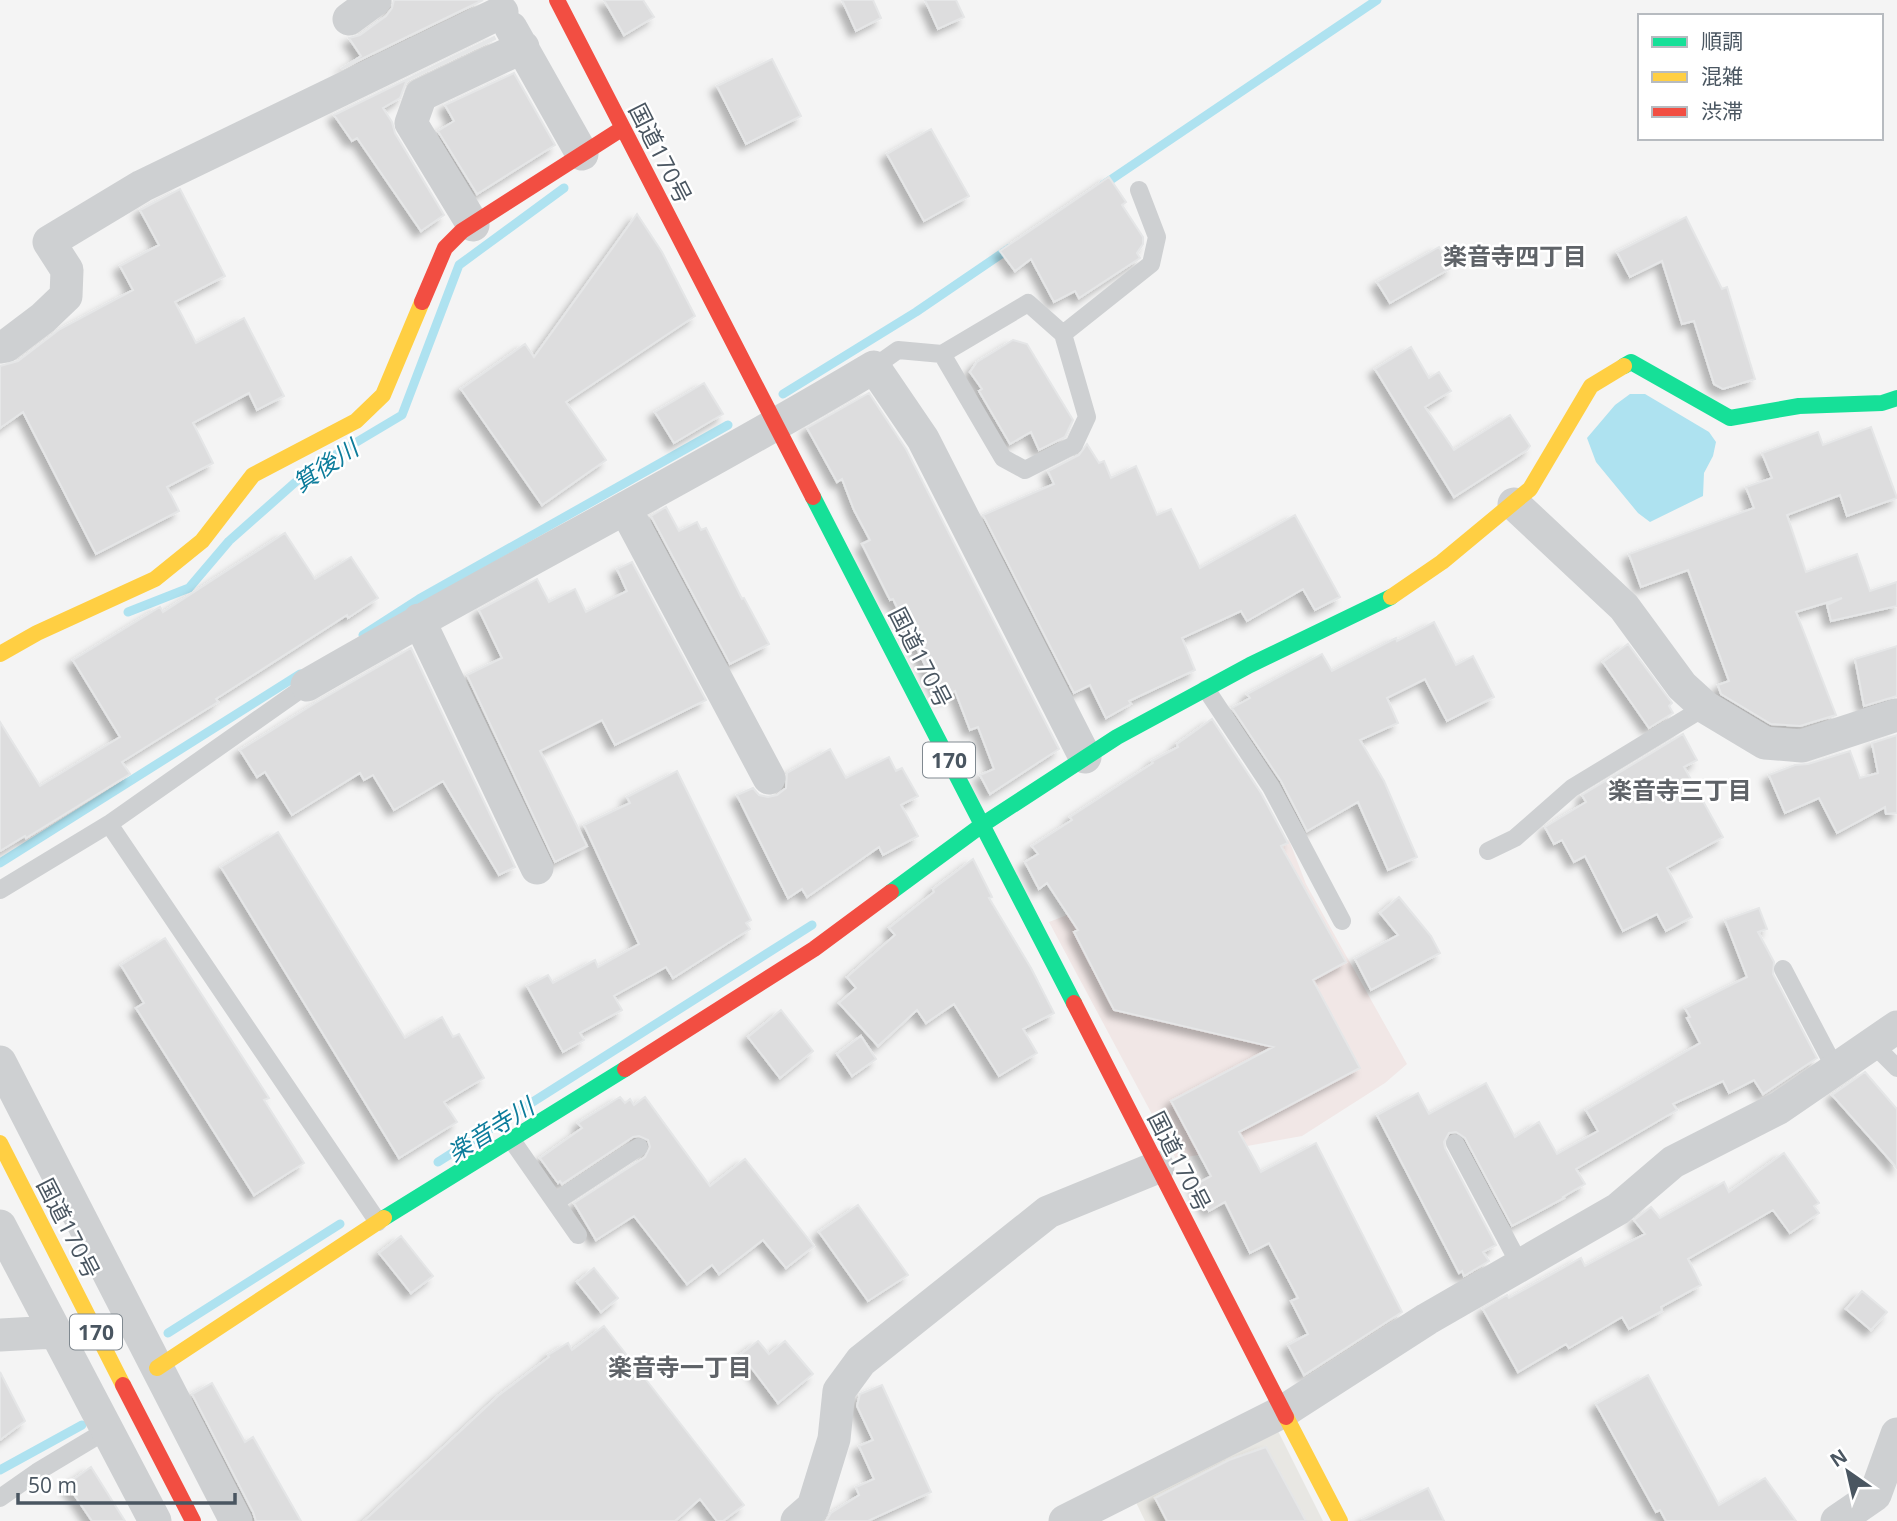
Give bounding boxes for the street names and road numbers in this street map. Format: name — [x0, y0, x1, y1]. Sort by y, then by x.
street label: 国道170号 — [622, 97, 700, 209]
street label: 国道170号 — [882, 601, 960, 713]
road number: 170 — [923, 742, 975, 778]
street label: 国道170号 — [1141, 1105, 1219, 1217]
street label: 国道170号 — [30, 1172, 108, 1284]
road number: 170 — [70, 1314, 122, 1350]

